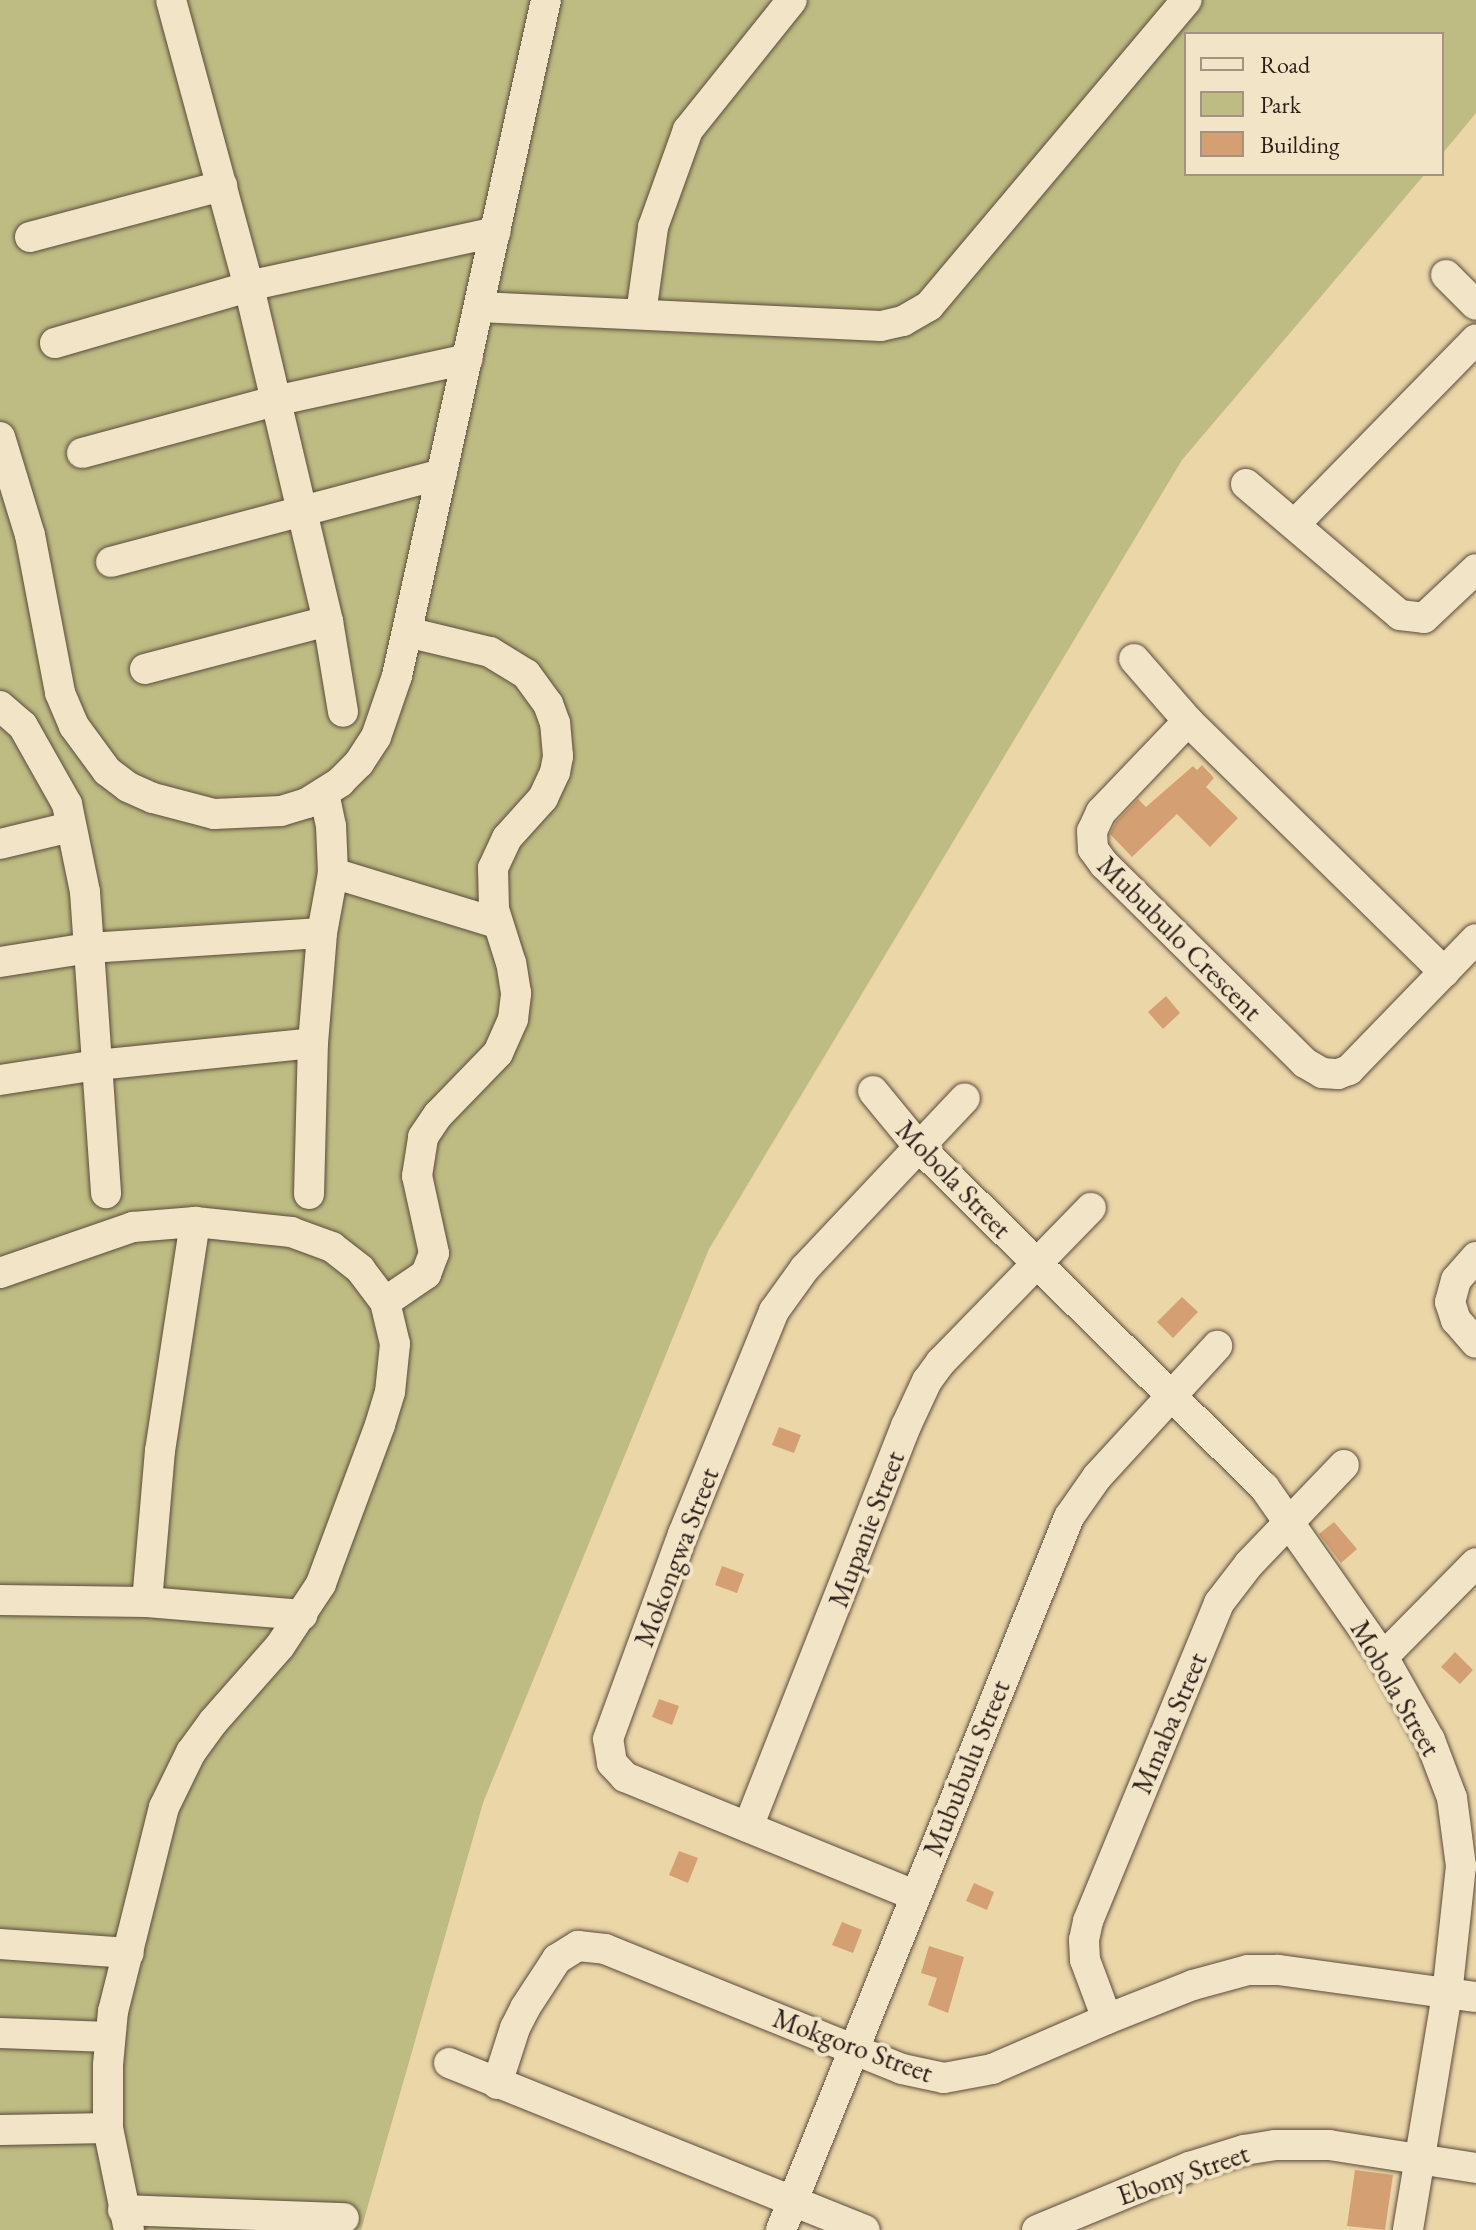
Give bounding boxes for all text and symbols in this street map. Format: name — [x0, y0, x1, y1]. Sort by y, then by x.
legend — [1184, 32, 1444, 176]
text: Road — [1260, 49, 1310, 80]
text: Park — [1260, 89, 1301, 120]
text: Building — [1260, 129, 1340, 160]
street label: Mububulo Crescent — [1091, 849, 1269, 1027]
street label: Mobola Street — [889, 1113, 1019, 1245]
street label: Mupanie Street — [821, 1446, 911, 1612]
street label: Mokongwa Street — [626, 1463, 726, 1651]
street label: Mobola Street — [1344, 1614, 1448, 1762]
street label: Mmaba Street — [1124, 1647, 1214, 1799]
street label: Mububulu Street — [915, 1675, 1017, 1861]
street label: Mokgoro Street — [769, 2001, 937, 2089]
street label: Ebony Street — [1113, 2136, 1253, 2212]

